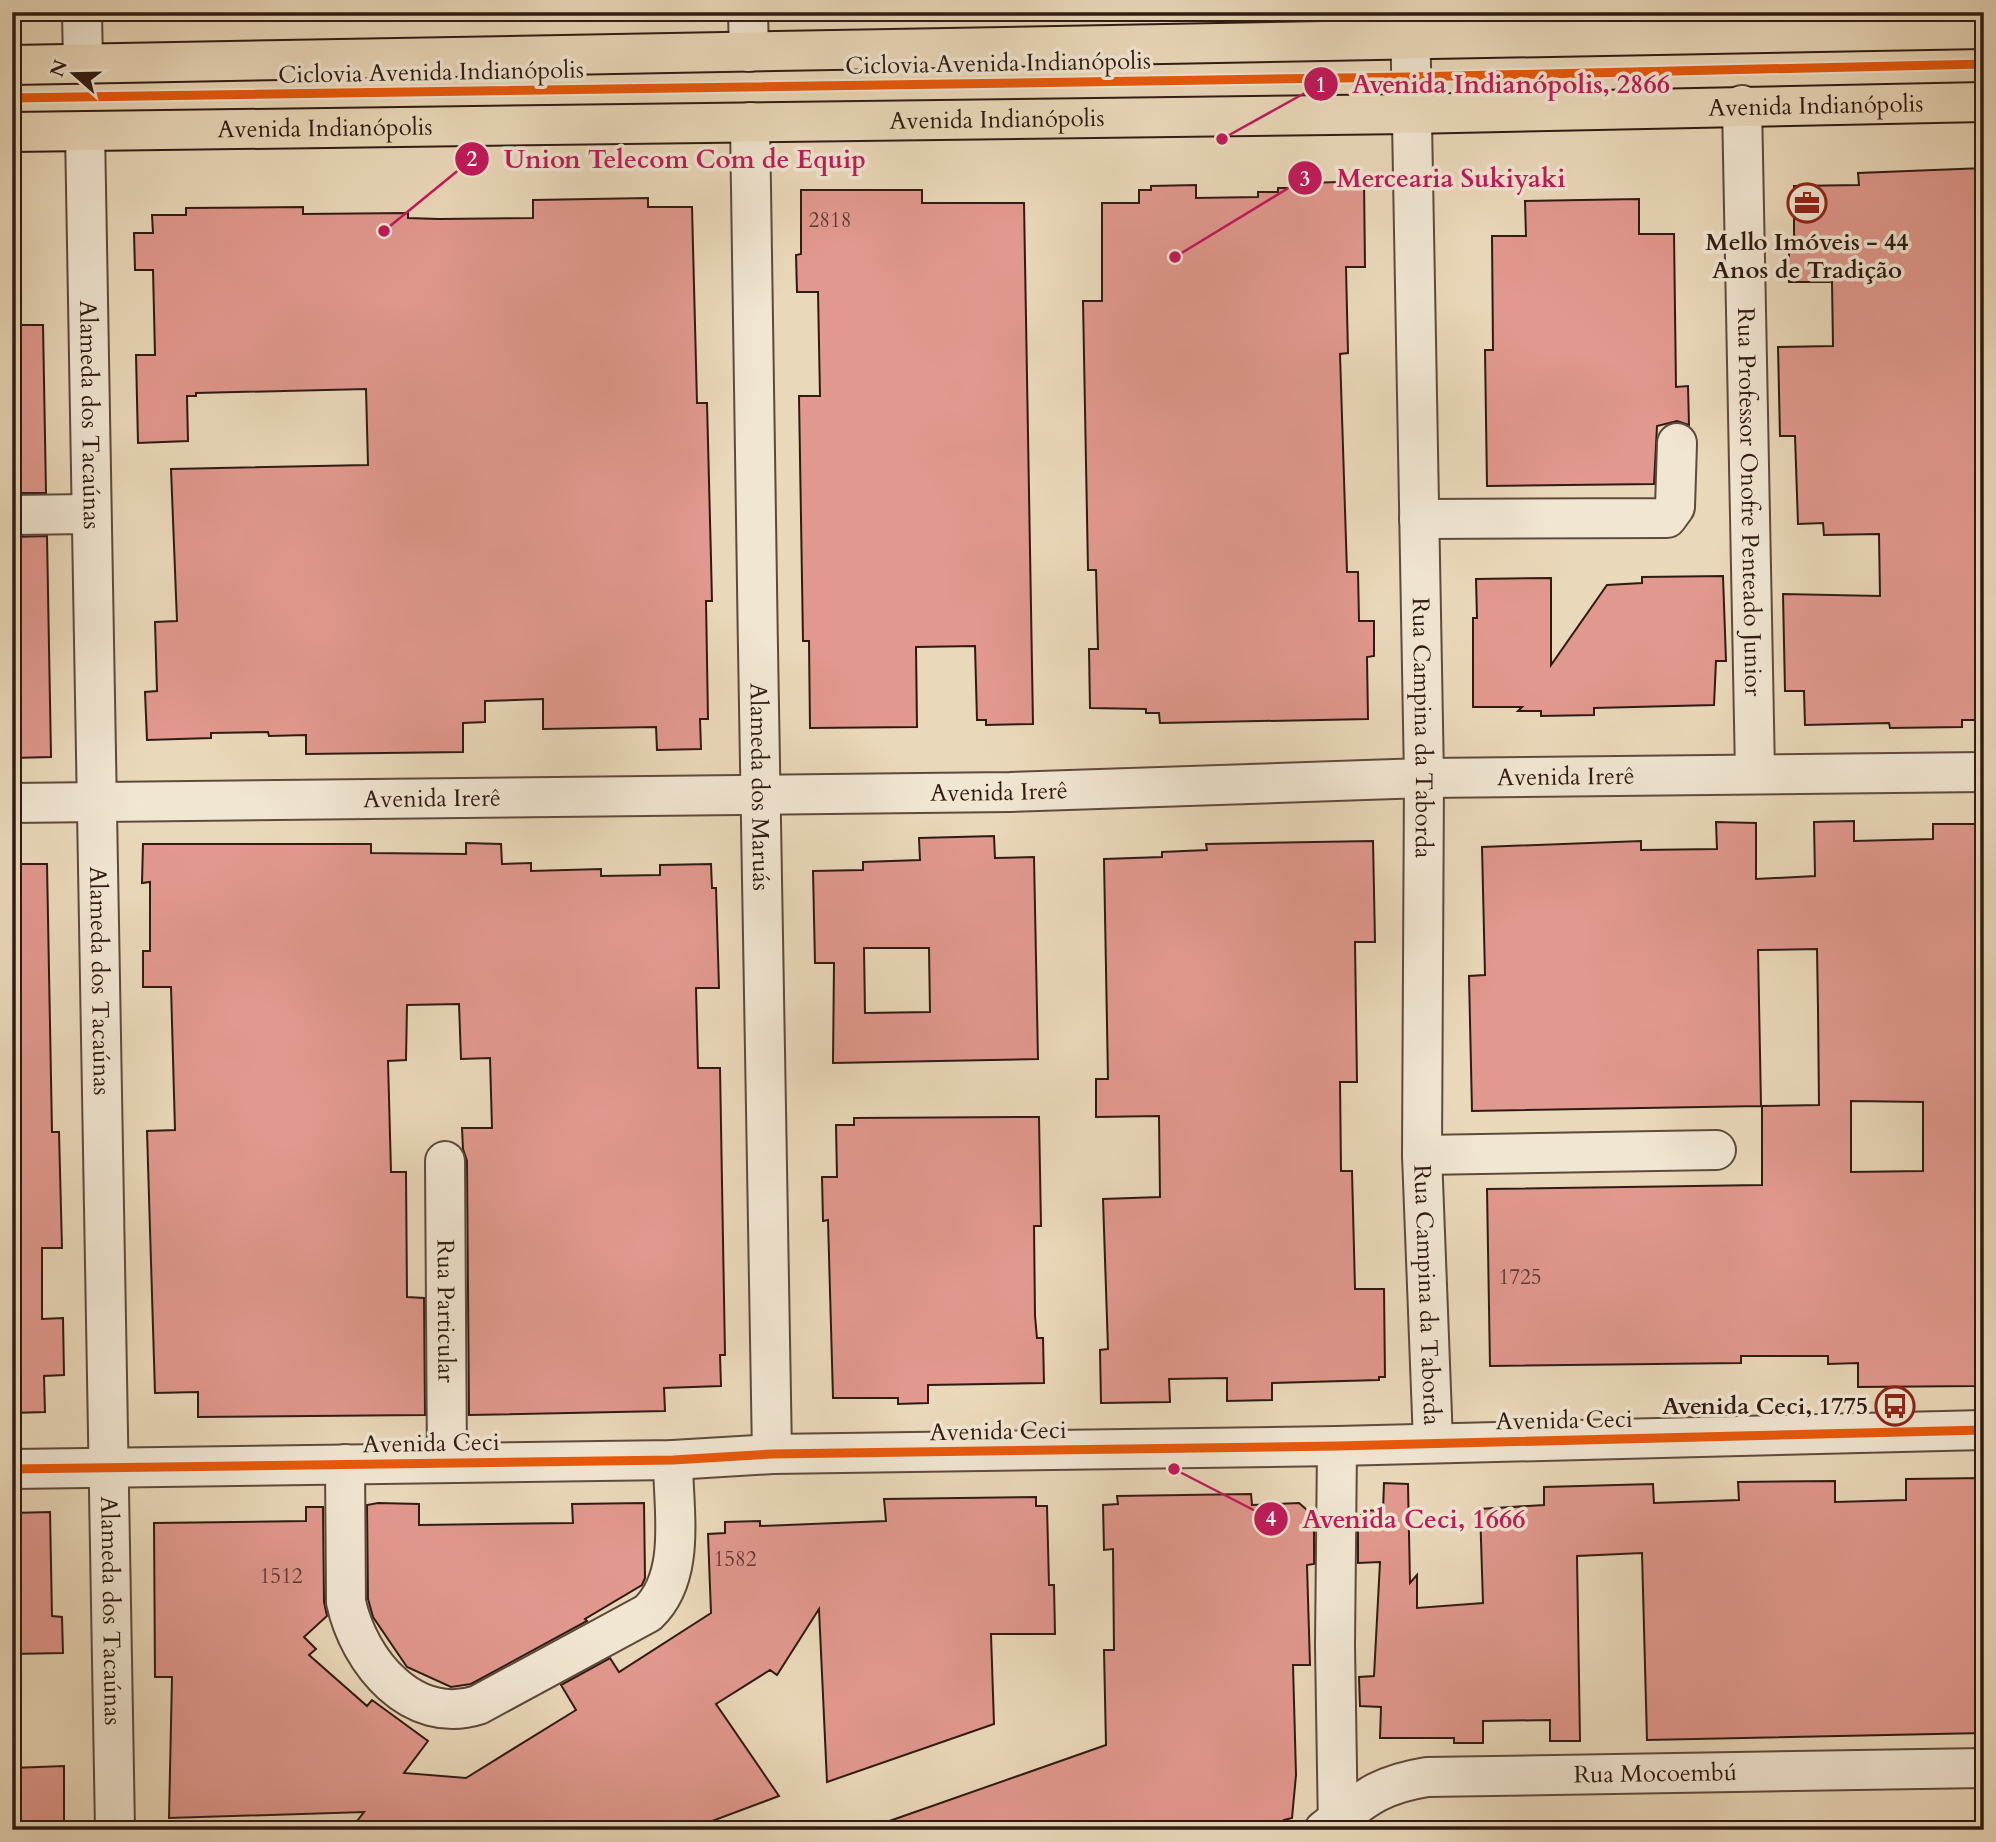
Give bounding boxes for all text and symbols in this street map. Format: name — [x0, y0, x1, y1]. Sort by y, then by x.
north arrow — [38, 38, 108, 108]
street label: Ciclovia Avenida Indianópolis — [845, 44, 1151, 83]
street label: Ciclovia Avenida Indianópolis — [278, 53, 584, 92]
text: N — [44, 56, 74, 81]
callout: Avenida Indianópolis, 2866 — [1303, 61, 1685, 108]
text: Avenida Indianópolis, 2866 — [1352, 67, 1670, 102]
text: 1 — [1316, 71, 1326, 100]
street label: Avenida Indianópolis — [1708, 87, 1924, 125]
street label: Avenida Indianópolis — [889, 102, 1105, 138]
street label: Avenida Indianópolis — [217, 111, 433, 146]
callout: Union Telecom Com de Equip — [454, 135, 880, 182]
text: Union Telecom Com de Equip — [504, 142, 866, 177]
text: 2 — [467, 145, 478, 174]
callout: Mercearia Sukiyaki — [1288, 155, 1580, 202]
text: Mercearia Sukiyaki — [1337, 161, 1565, 196]
text: 3 — [1300, 165, 1310, 194]
office icon: Mello Imóveis - 44 Anos de Tradição — [1786, 182, 1828, 224]
house number: 2818 — [808, 206, 852, 235]
place label: Mello Imóveis - 44 Anos de Tradição — [1705, 226, 1909, 287]
street label: Alameda dos Tacaúnas — [71, 300, 108, 530]
street label: Rua Professor Onofre Penteado Junior — [1729, 307, 1770, 697]
street label: Rua Campina da Taborda — [1404, 597, 1440, 859]
street label: Alameda dos Maruás — [741, 683, 777, 891]
street label: Avenida Irerê — [1497, 760, 1635, 794]
street label: Avenida Irerê — [930, 774, 1068, 810]
street label: Avenida Irerê — [363, 782, 501, 816]
street label: Alameda dos Tacaúnas — [81, 866, 118, 1096]
street label: Rua Campina da Taborda — [1405, 1164, 1448, 1426]
street label: Rua Particular — [429, 1239, 462, 1383]
house number: 1725 — [1498, 1263, 1542, 1292]
bus stop icon: Avenida Ceci, 1775 — [1874, 1385, 1916, 1427]
place label: Avenida Ceci, 1775 — [1662, 1390, 1868, 1423]
street label: Avenida Ceci — [1495, 1403, 1633, 1438]
street label: Avenida Ceci — [929, 1414, 1067, 1449]
street label: Avenida Ceci — [362, 1426, 500, 1461]
callout: Avenida Ceci, 1666 — [1253, 1495, 1539, 1542]
street label: Alameda dos Tacaúnas — [92, 1496, 129, 1726]
text: Avenida Ceci, 1666 — [1302, 1502, 1526, 1537]
text: 4 — [1266, 1505, 1277, 1534]
house number: 1582 — [713, 1545, 757, 1574]
house number: 1512 — [259, 1562, 303, 1591]
street label: Rua Mocoembú — [1573, 1756, 1737, 1792]

